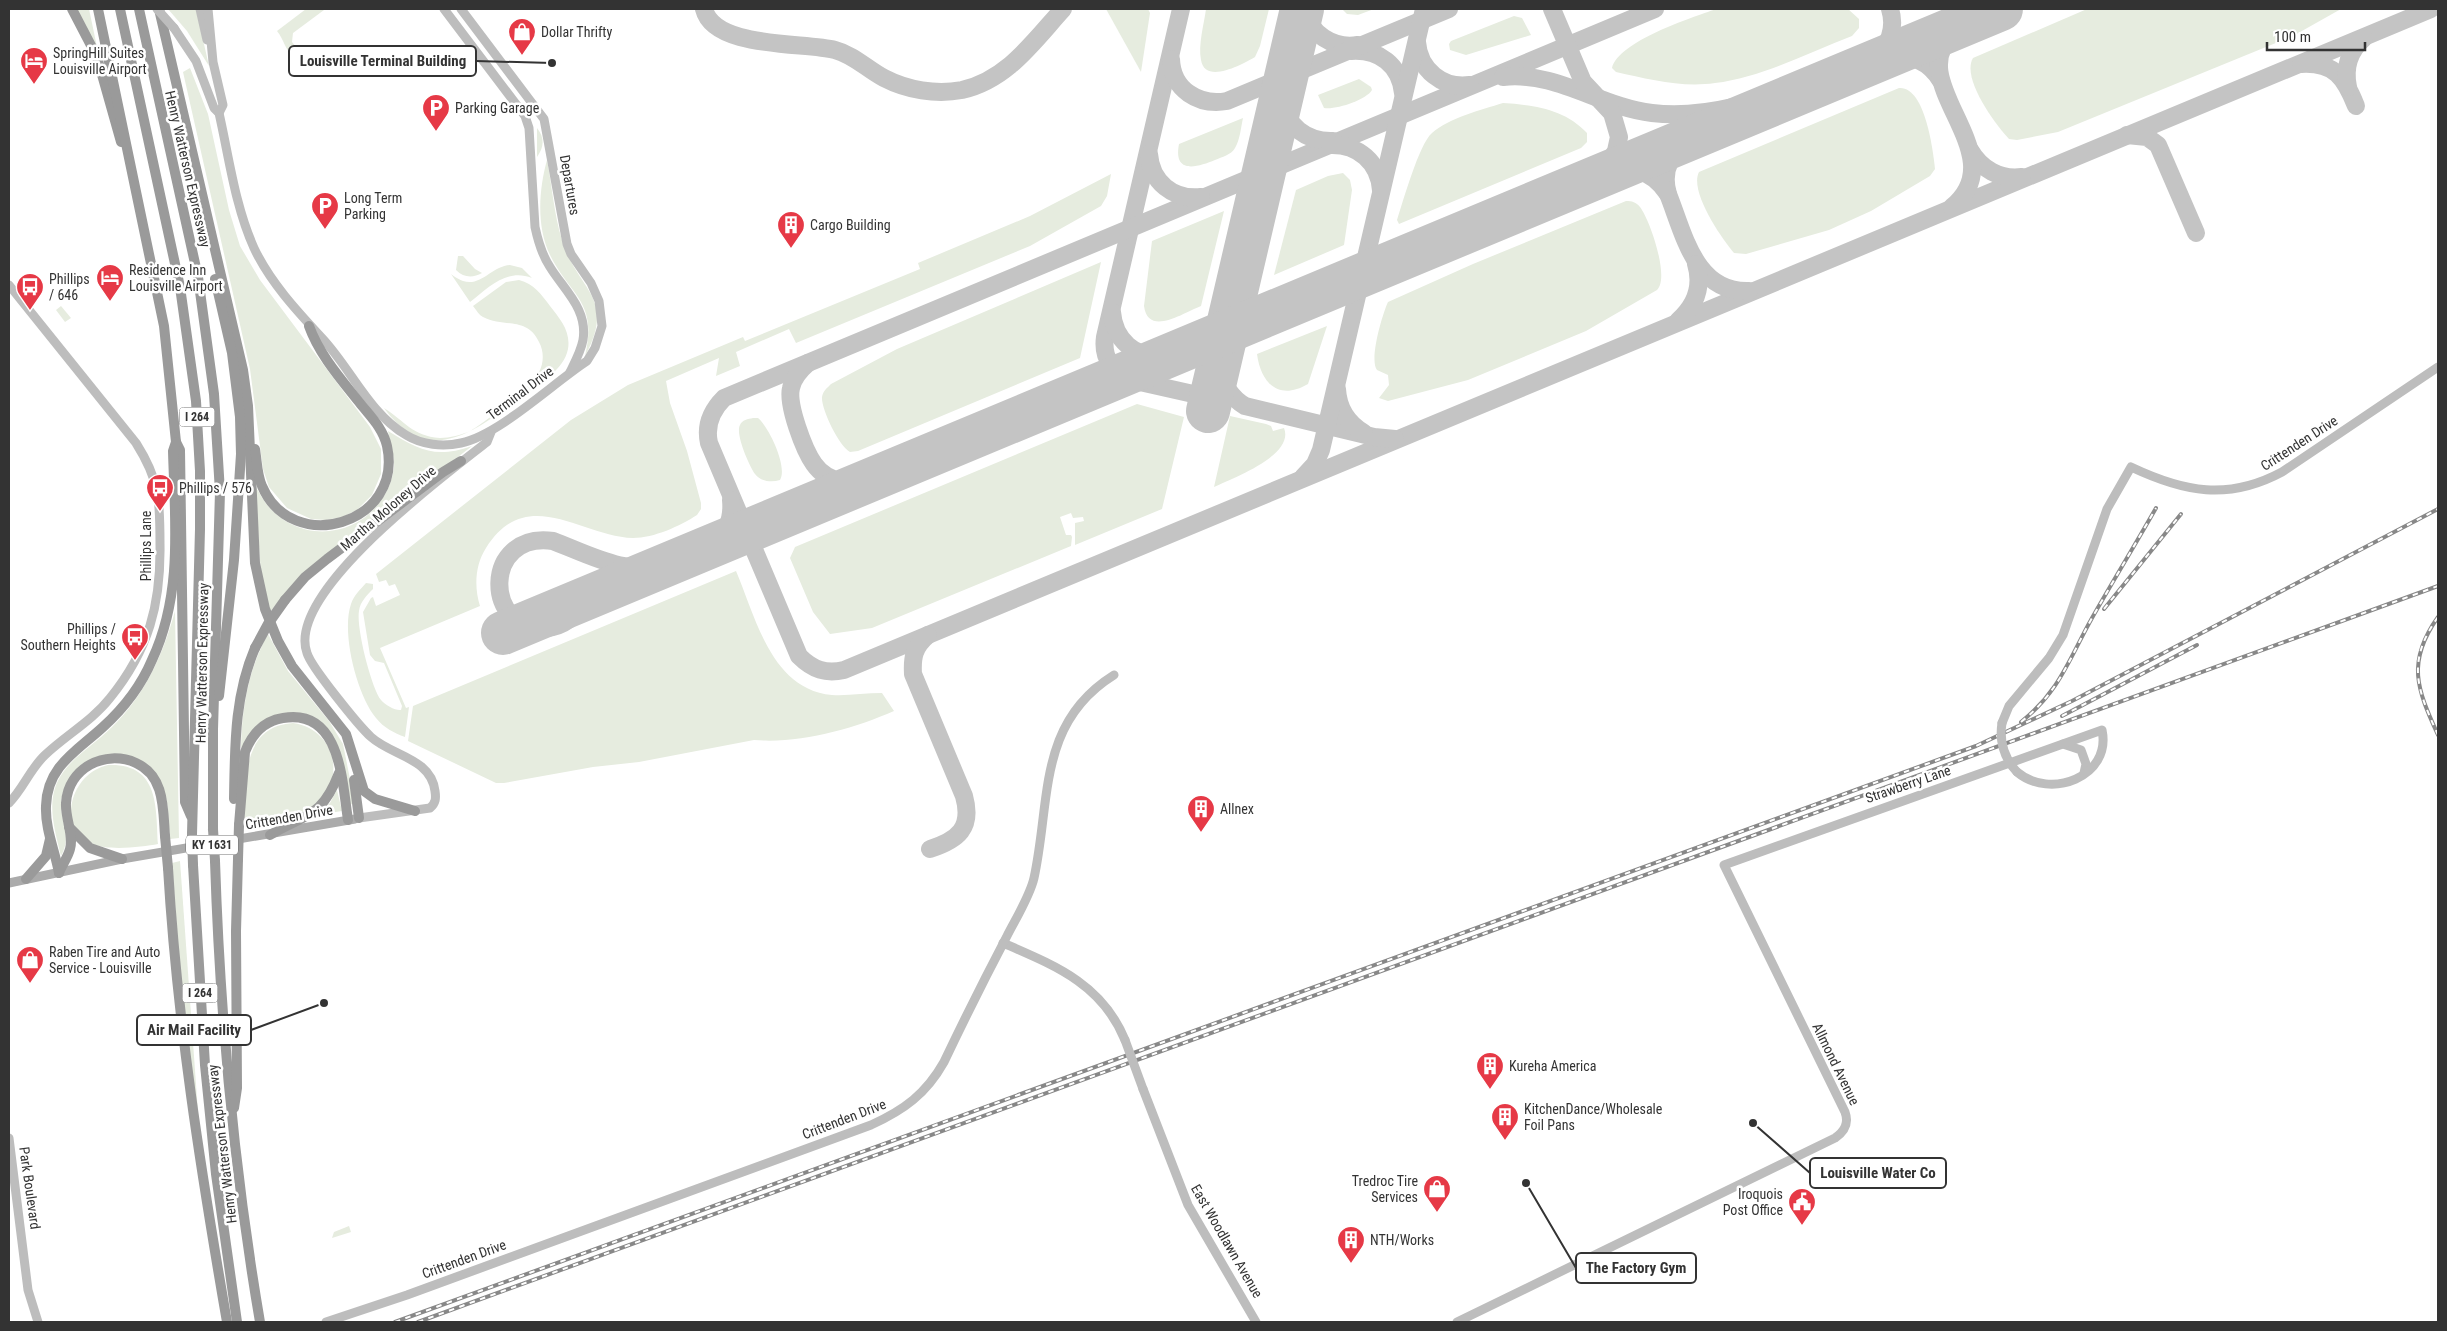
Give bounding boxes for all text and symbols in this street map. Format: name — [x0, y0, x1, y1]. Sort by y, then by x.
shop icon: Dollar Thrifty — [507, 17, 537, 56]
scale bar — [2267, 20, 2364, 52]
place label: Dollar Thrifty — [541, 24, 612, 40]
text: 100 m — [2274, 28, 2311, 46]
place label: SpringHill Suites Louisville Airport — [53, 45, 147, 77]
hotel icon: SpringHill Suites Louisville Airport — [19, 46, 49, 85]
callout: Louisville Terminal Building — [289, 46, 476, 76]
text: Louisville Terminal Building — [300, 52, 466, 70]
street label: Henry Watterson Expressway — [162, 89, 214, 249]
parking icon: Parking Garage — [421, 93, 451, 132]
place label: Parking Garage — [455, 100, 540, 116]
street label: Departures — [557, 154, 583, 216]
place label: Long Term Parking — [344, 190, 402, 222]
parking icon: Long Term Parking — [310, 191, 340, 230]
building icon: Cargo Building — [776, 210, 806, 249]
place label: Cargo Building — [810, 217, 891, 233]
place label: Residence Inn Louisville Airport — [129, 262, 223, 294]
hotel icon: Residence Inn Louisville Airport — [95, 263, 125, 302]
place label: Phillips / 646 — [49, 271, 90, 303]
bus stop icon: Phillips / 646 — [15, 272, 45, 311]
street label: Terminal Drive — [484, 363, 557, 423]
road number: I 264 — [180, 408, 214, 427]
street label: Crittenden Drive — [2258, 412, 2341, 474]
street label: Martha Moloney Drive — [337, 462, 439, 554]
bus stop icon: Phillips / 576 — [145, 473, 175, 512]
place label: Phillips / 576 — [179, 480, 252, 496]
street label: Phillips Lane — [138, 510, 154, 581]
street label: Henry Watterson Expressway — [193, 583, 211, 743]
place label: Phillips / Southern Heights — [21, 621, 116, 653]
bus stop icon: Phillips / Southern Heights — [120, 622, 150, 661]
street label: Strawberry Lane — [1863, 762, 1953, 806]
building icon: Allnex — [1186, 794, 1216, 833]
street label: Crittenden Drive — [244, 801, 334, 833]
place label: Allnex — [1220, 801, 1254, 817]
road number: KY 1631 — [186, 836, 238, 854]
place label: Raben Tire and Auto Service - Louisville — [49, 944, 160, 976]
shop icon: Raben Tire and Auto Service - Louisville — [15, 945, 45, 984]
road number: I 264 — [182, 984, 218, 1002]
callout: Air Mail Facility — [137, 1015, 251, 1045]
street label: Allmond Avenue — [1809, 1020, 1863, 1108]
text: Air Mail Facility — [147, 1021, 241, 1039]
building icon: Kureha America — [1475, 1051, 1505, 1090]
place label: Kureha America — [1509, 1058, 1596, 1074]
street label: Henry Watterson Expressway — [204, 1063, 240, 1224]
street label: Crittenden Drive — [800, 1096, 889, 1142]
place label: KitchenDance/Wholesale Foil Pans — [1524, 1101, 1663, 1133]
building icon: KitchenDance/Wholesale Foil Pans — [1490, 1102, 1520, 1141]
street label: Park Boulevard — [16, 1146, 44, 1230]
callout: Louisville Water Co — [1810, 1158, 1946, 1188]
text: Louisville Water Co — [1820, 1164, 1936, 1182]
place label: Tredroc Tire Services — [1352, 1173, 1418, 1205]
shop icon: Tredroc Tire Services — [1422, 1174, 1452, 1213]
street label: East Woodlawn Avenue — [1188, 1181, 1266, 1301]
place label: Iroquois Post Office — [1723, 1186, 1783, 1218]
public building icon: Iroquois Post Office — [1787, 1187, 1817, 1226]
building icon: NTH/Works — [1336, 1225, 1366, 1264]
place label: NTH/Works — [1370, 1232, 1434, 1248]
street label: Crittenden Drive — [420, 1236, 509, 1282]
callout: The Factory Gym — [1576, 1253, 1696, 1283]
text: The Factory Gym — [1586, 1259, 1686, 1277]

